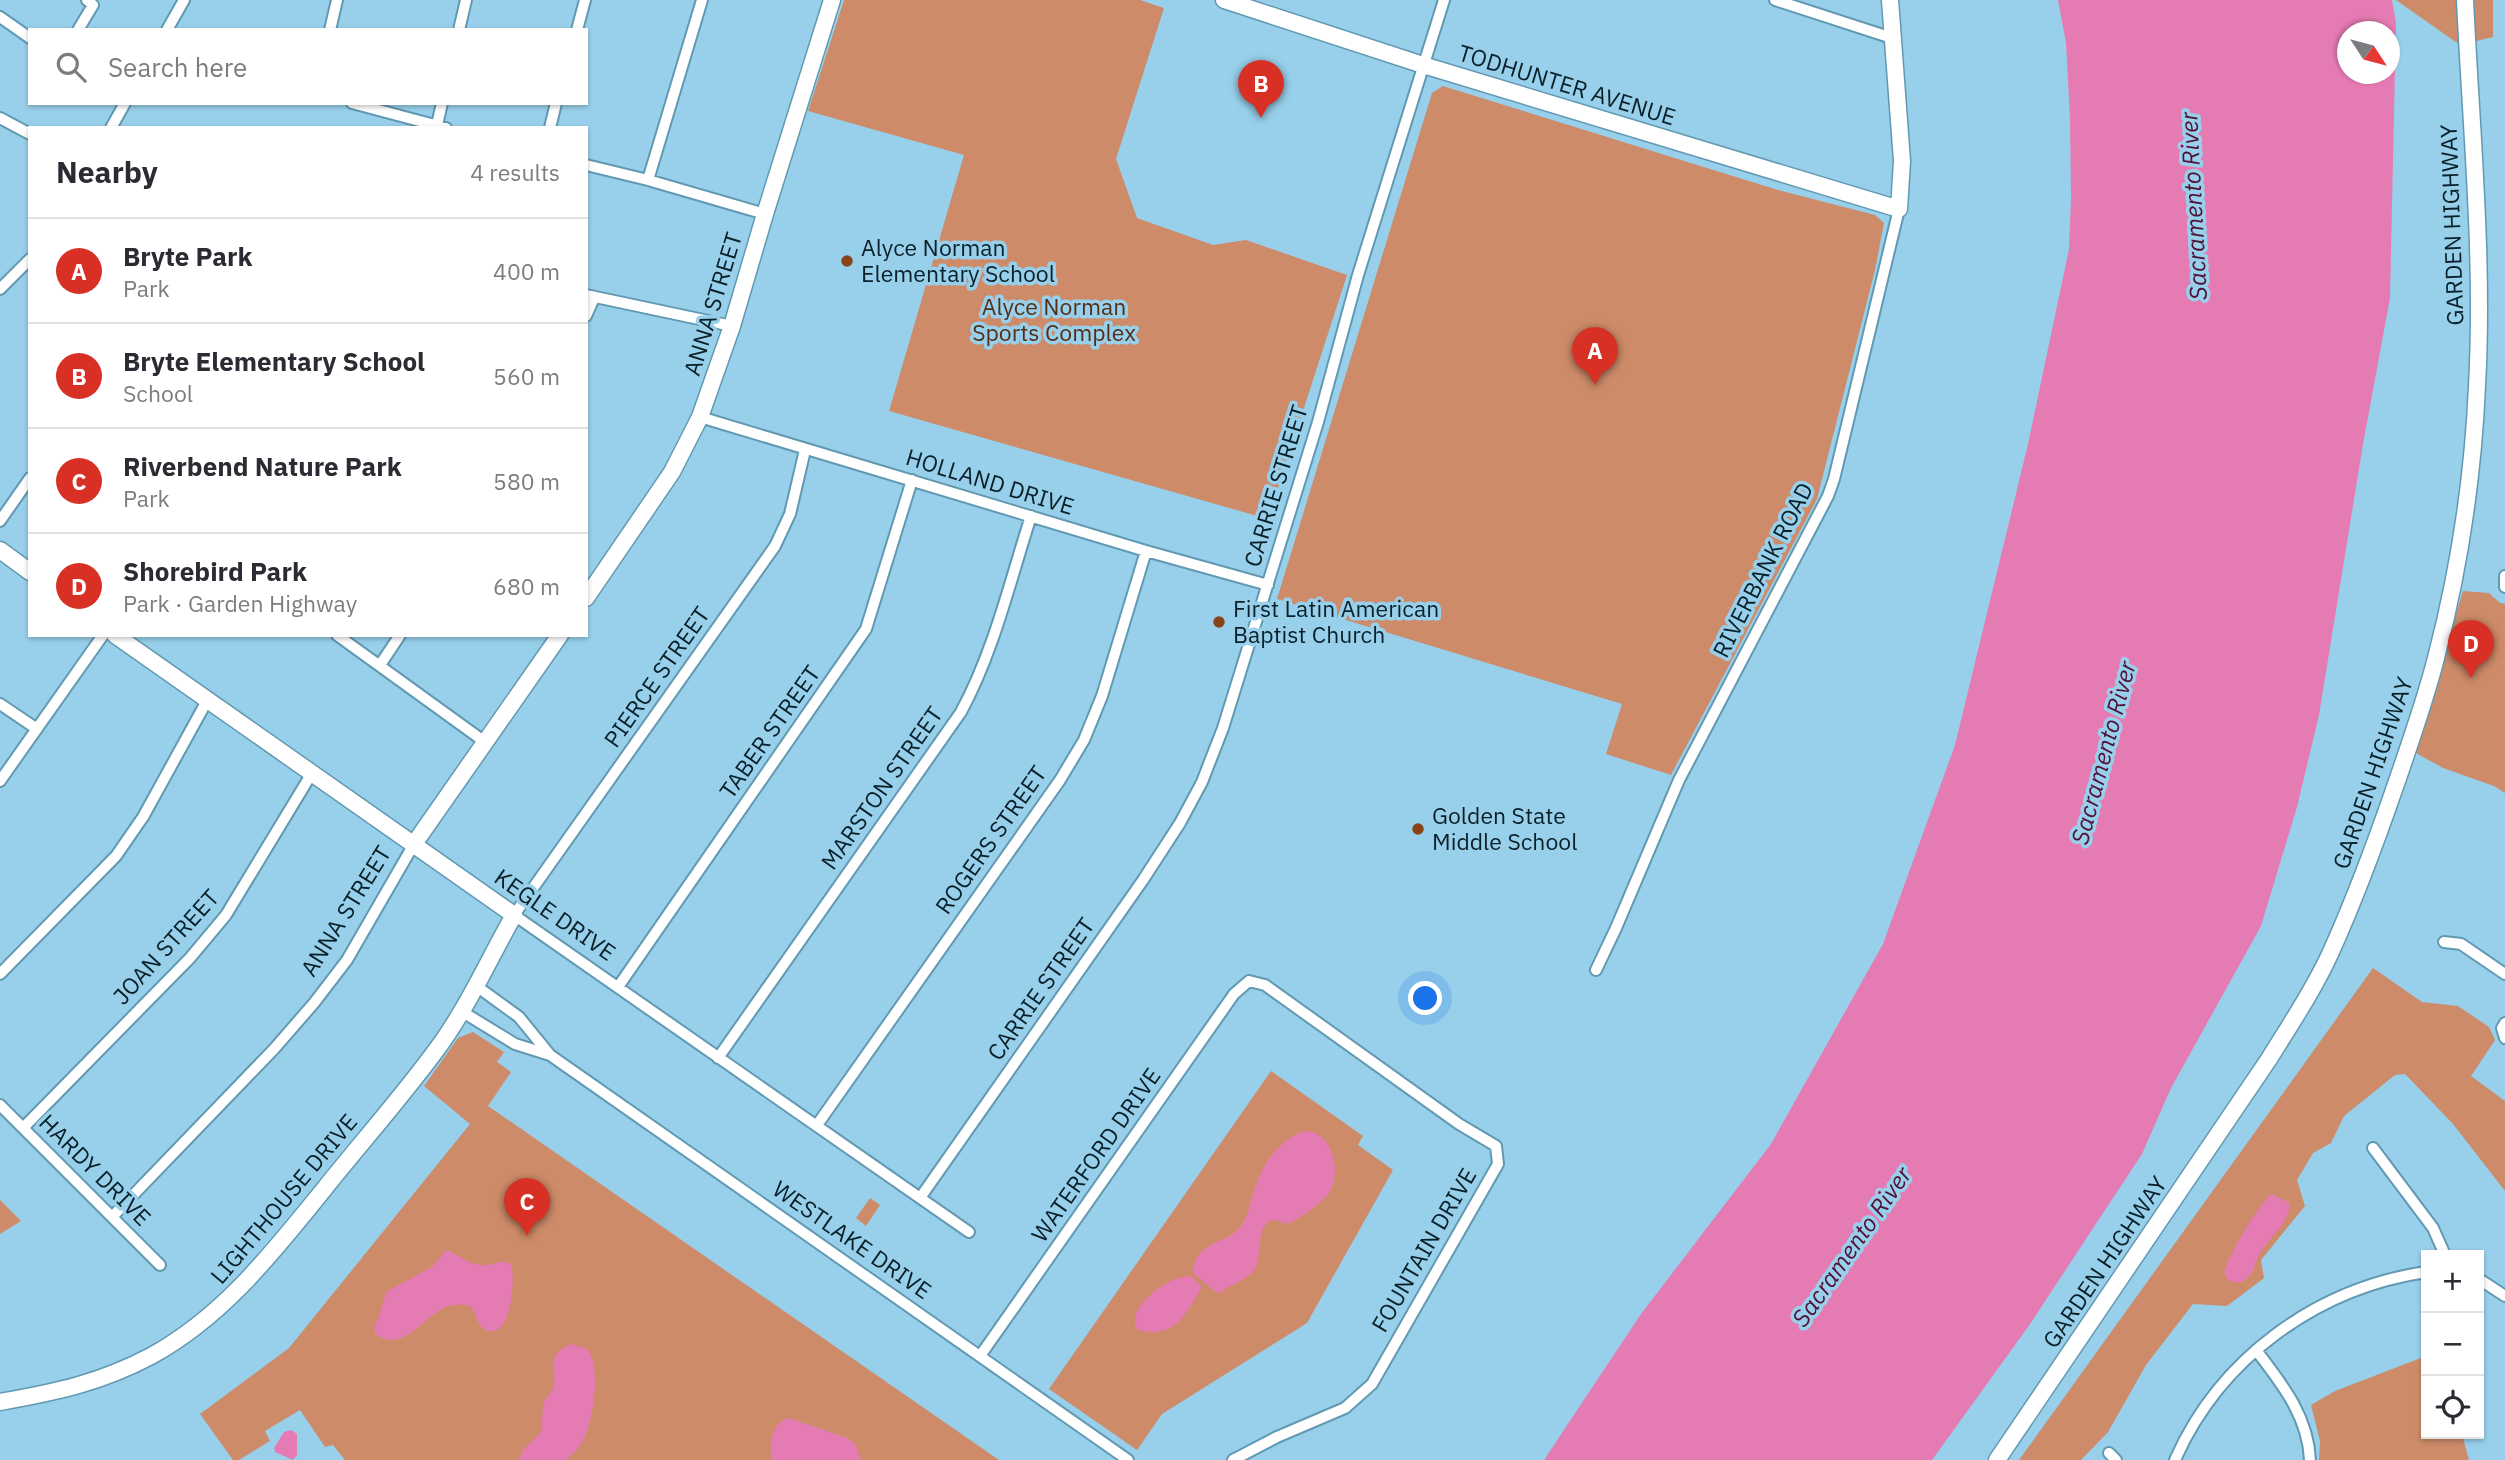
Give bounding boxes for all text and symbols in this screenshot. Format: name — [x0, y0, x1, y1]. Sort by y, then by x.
north arrow — [2337, 21, 2400, 84]
search box — [28, 28, 588, 105]
street label: TODHUNTER AVENUE — [1455, 37, 1680, 131]
icon: search — [52, 48, 90, 86]
text: Search here — [108, 50, 247, 84]
pin: B — [1238, 60, 1284, 118]
water label: Sacramento River — [2172, 110, 2214, 301]
street label: GARDEN HIGHWAY — [2432, 124, 2470, 326]
text: Nearby — [56, 152, 158, 191]
text: 4 results — [470, 157, 560, 187]
street label: ANNA STREET — [676, 228, 748, 379]
place label: Alyce Norman Elementary School — [861, 232, 1055, 288]
text: Bryte Park — [123, 239, 252, 273]
marker: Alyce Norman Elementary School — [839, 253, 855, 269]
text: A — [71, 256, 87, 286]
text: 400 m — [493, 256, 560, 286]
text: Park — [123, 273, 170, 303]
park label: Alyce Norman Sports Complex — [972, 291, 1136, 347]
pin: A — [1572, 327, 1618, 385]
text: Bryte Elementary School — [123, 344, 425, 378]
text: B — [71, 361, 87, 391]
text: 560 m — [493, 361, 560, 391]
text: School — [123, 378, 193, 408]
street label: CARRIE STREET — [1236, 401, 1314, 570]
street label: HOLLAND DRIVE — [902, 441, 1078, 521]
text: Riverbend Nature Park — [123, 449, 402, 483]
text: C — [72, 466, 86, 496]
text: 580 m — [493, 466, 560, 496]
street label: RIVERBANK ROAD — [1705, 477, 1819, 662]
text: Park — [123, 483, 170, 513]
text: Shorebird Park — [123, 554, 307, 588]
text: D — [71, 571, 87, 601]
text: 680 m — [493, 571, 560, 601]
text: Park · Garden Highway — [123, 588, 357, 618]
place label: First Latin American Baptist Church — [1233, 593, 1439, 649]
street label: PIERCE STREET — [597, 600, 716, 753]
marker: First Latin American Baptist Church — [1211, 614, 1227, 630]
pin: D — [2448, 620, 2494, 678]
water label: Sacramento River — [2063, 656, 2143, 848]
street label: TABER STREET — [712, 659, 826, 804]
street label: GARDEN HIGHWAY — [2325, 672, 2419, 873]
street label: MARSTON STREET — [814, 700, 949, 875]
street label: ROGERS STREET — [928, 759, 1053, 920]
place label: Golden State Middle School — [1432, 800, 1577, 856]
marker: Golden State Middle School — [1410, 821, 1426, 837]
street label: ANNA STREET — [293, 840, 397, 981]
street label: KEGLE DRIVE — [489, 861, 622, 967]
street label: JOAN STREET — [106, 882, 225, 1010]
street label: CARRIE STREET — [980, 911, 1100, 1066]
your location — [1408, 981, 1442, 1015]
street label: WATERFORD DRIVE — [1024, 1061, 1167, 1247]
street label: HARDY DRIVE — [33, 1107, 158, 1232]
street label: LIGHTHOUSE DRIVE — [203, 1107, 363, 1290]
water label: Sacramento River — [1784, 1159, 1919, 1333]
street label: FOUNTAIN DRIVE — [1364, 1162, 1482, 1337]
street label: GARDEN HIGHWAY — [2035, 1169, 2173, 1353]
street label: WESTLAKE DRIVE — [767, 1173, 938, 1305]
pin: C — [504, 1178, 550, 1236]
map controls — [2421, 1250, 2484, 1439]
button: + — [2421, 1250, 2484, 1313]
button: − — [2421, 1313, 2484, 1376]
button: locate — [2421, 1376, 2484, 1439]

